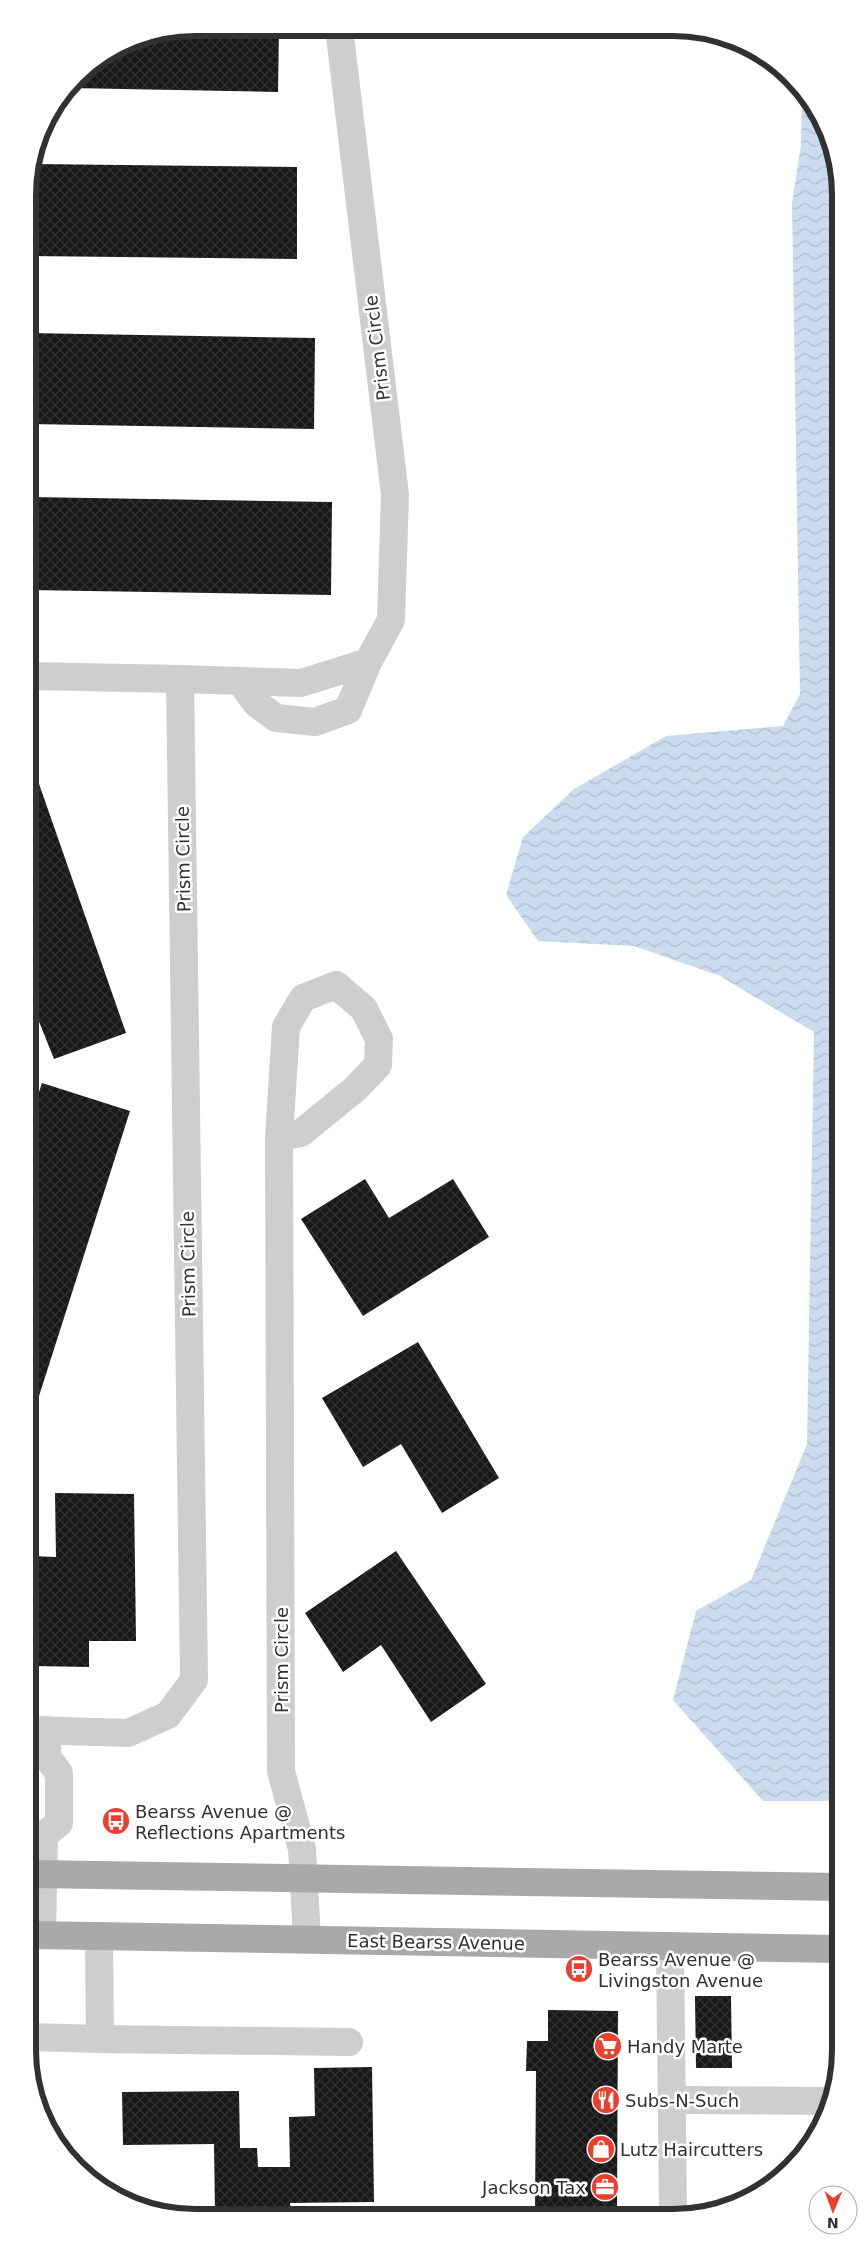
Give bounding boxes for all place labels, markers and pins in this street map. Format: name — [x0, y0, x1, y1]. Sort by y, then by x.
place label: Bearss Avenue @ Reflections Apartments — [135, 1801, 345, 1843]
bus stop icon: Bearss Avenue @ Reflections Apartments — [101, 1806, 131, 1836]
place label: Bearss Avenue @ Livingston Avenue — [598, 1949, 763, 1991]
bus stop icon: Bearss Avenue @ Livingston Avenue — [564, 1954, 594, 1984]
supermarket icon: Handy Marte — [593, 2031, 623, 2061]
place label: Handy Marte — [627, 2036, 743, 2057]
restaurant icon: Subs-N-Such — [591, 2085, 621, 2115]
place label: Subs-N-Such — [625, 2090, 739, 2111]
shop icon: Lutz Haircutters — [586, 2134, 616, 2164]
place label: Lutz Haircutters — [620, 2139, 763, 2160]
office icon: Jackson Tax — [590, 2172, 620, 2202]
place label: Jackson Tax — [481, 2177, 586, 2198]

